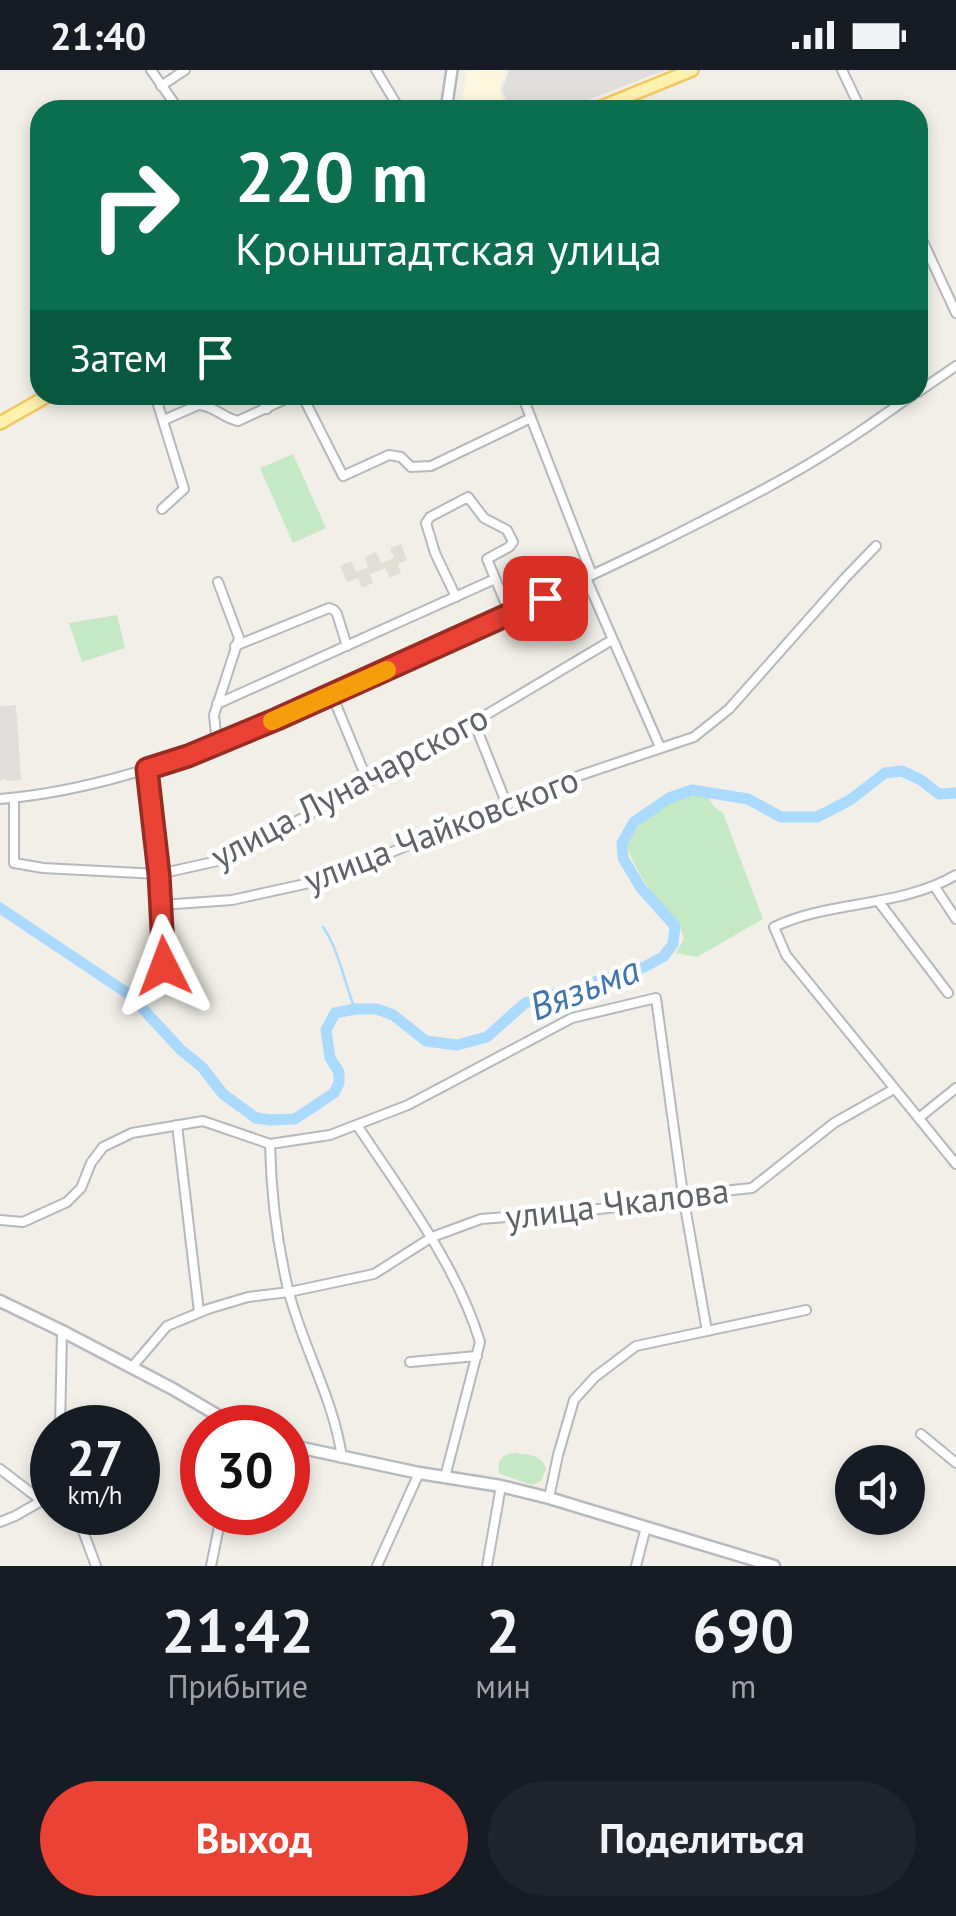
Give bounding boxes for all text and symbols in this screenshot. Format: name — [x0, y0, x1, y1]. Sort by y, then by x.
text: 21:40 — [50, 11, 146, 60]
text: 220 m — [235, 131, 428, 221]
icon: right — [70, 140, 200, 270]
text: Кронштадтская улица — [235, 219, 662, 277]
icon: arrive — [188, 330, 243, 385]
text: Затем — [70, 333, 168, 382]
pin — [503, 556, 588, 641]
icon: arrive — [518, 571, 573, 626]
street label: улица Луначарского — [202, 693, 496, 879]
street label: улица Чайковского — [297, 755, 585, 903]
position arrow — [112, 914, 216, 1018]
water label: Вязьма — [522, 944, 646, 1030]
street label: улица Чкалова — [503, 1166, 731, 1240]
speed limit sign: 30 — [180, 1405, 310, 1535]
text: 27 — [67, 1425, 123, 1490]
map controls — [835, 1445, 925, 1535]
button: sound — [835, 1445, 925, 1535]
text: km/h — [68, 1479, 122, 1511]
text: 21:42 — [162, 1591, 314, 1669]
text: 2 — [486, 1591, 520, 1669]
text: 690 — [692, 1591, 794, 1669]
text: Прибытие — [167, 1665, 308, 1707]
text: мин — [475, 1665, 531, 1707]
text: m — [730, 1665, 756, 1707]
button: Выход — [40, 1781, 468, 1896]
button: Поделиться — [488, 1781, 916, 1896]

